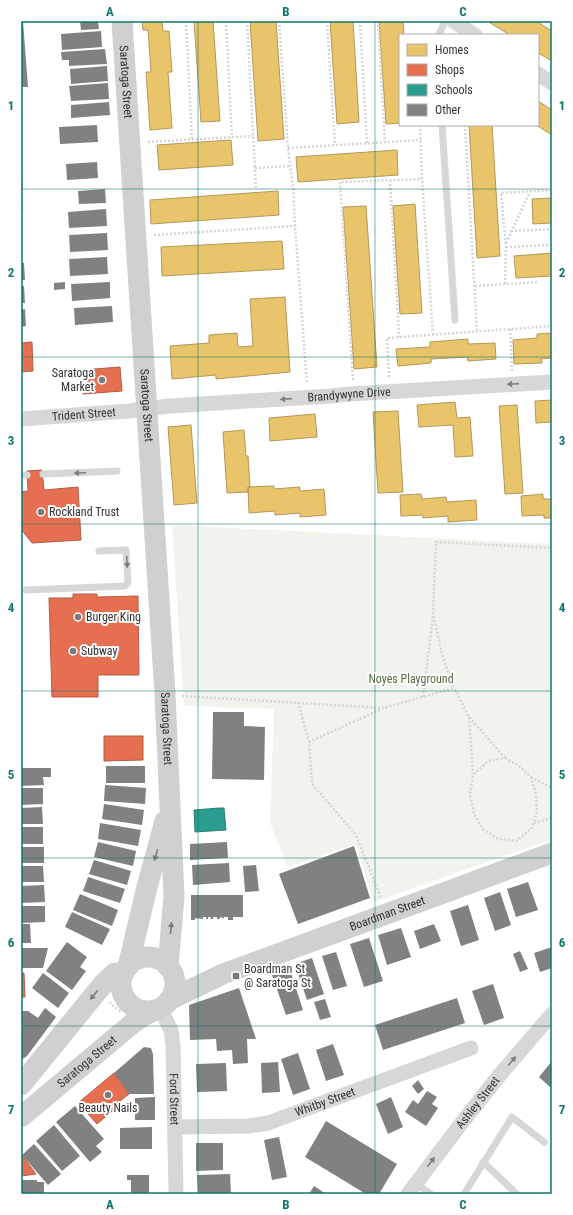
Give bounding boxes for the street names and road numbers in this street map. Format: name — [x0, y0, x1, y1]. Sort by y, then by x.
street label: Saratoga Street — [117, 45, 135, 119]
street label: Saratoga Street — [137, 368, 156, 443]
street label: Brandywyne Drive — [307, 385, 391, 404]
street label: Trident Street — [51, 405, 117, 424]
street label: Saratoga Street — [158, 692, 175, 766]
street label: Boardman Street — [348, 893, 427, 934]
street label: Saratoga Street — [54, 1033, 120, 1091]
street label: Ford Street — [167, 1073, 182, 1126]
street label: Ashley Street — [453, 1073, 503, 1131]
street label: Whitby Street — [293, 1084, 357, 1119]

